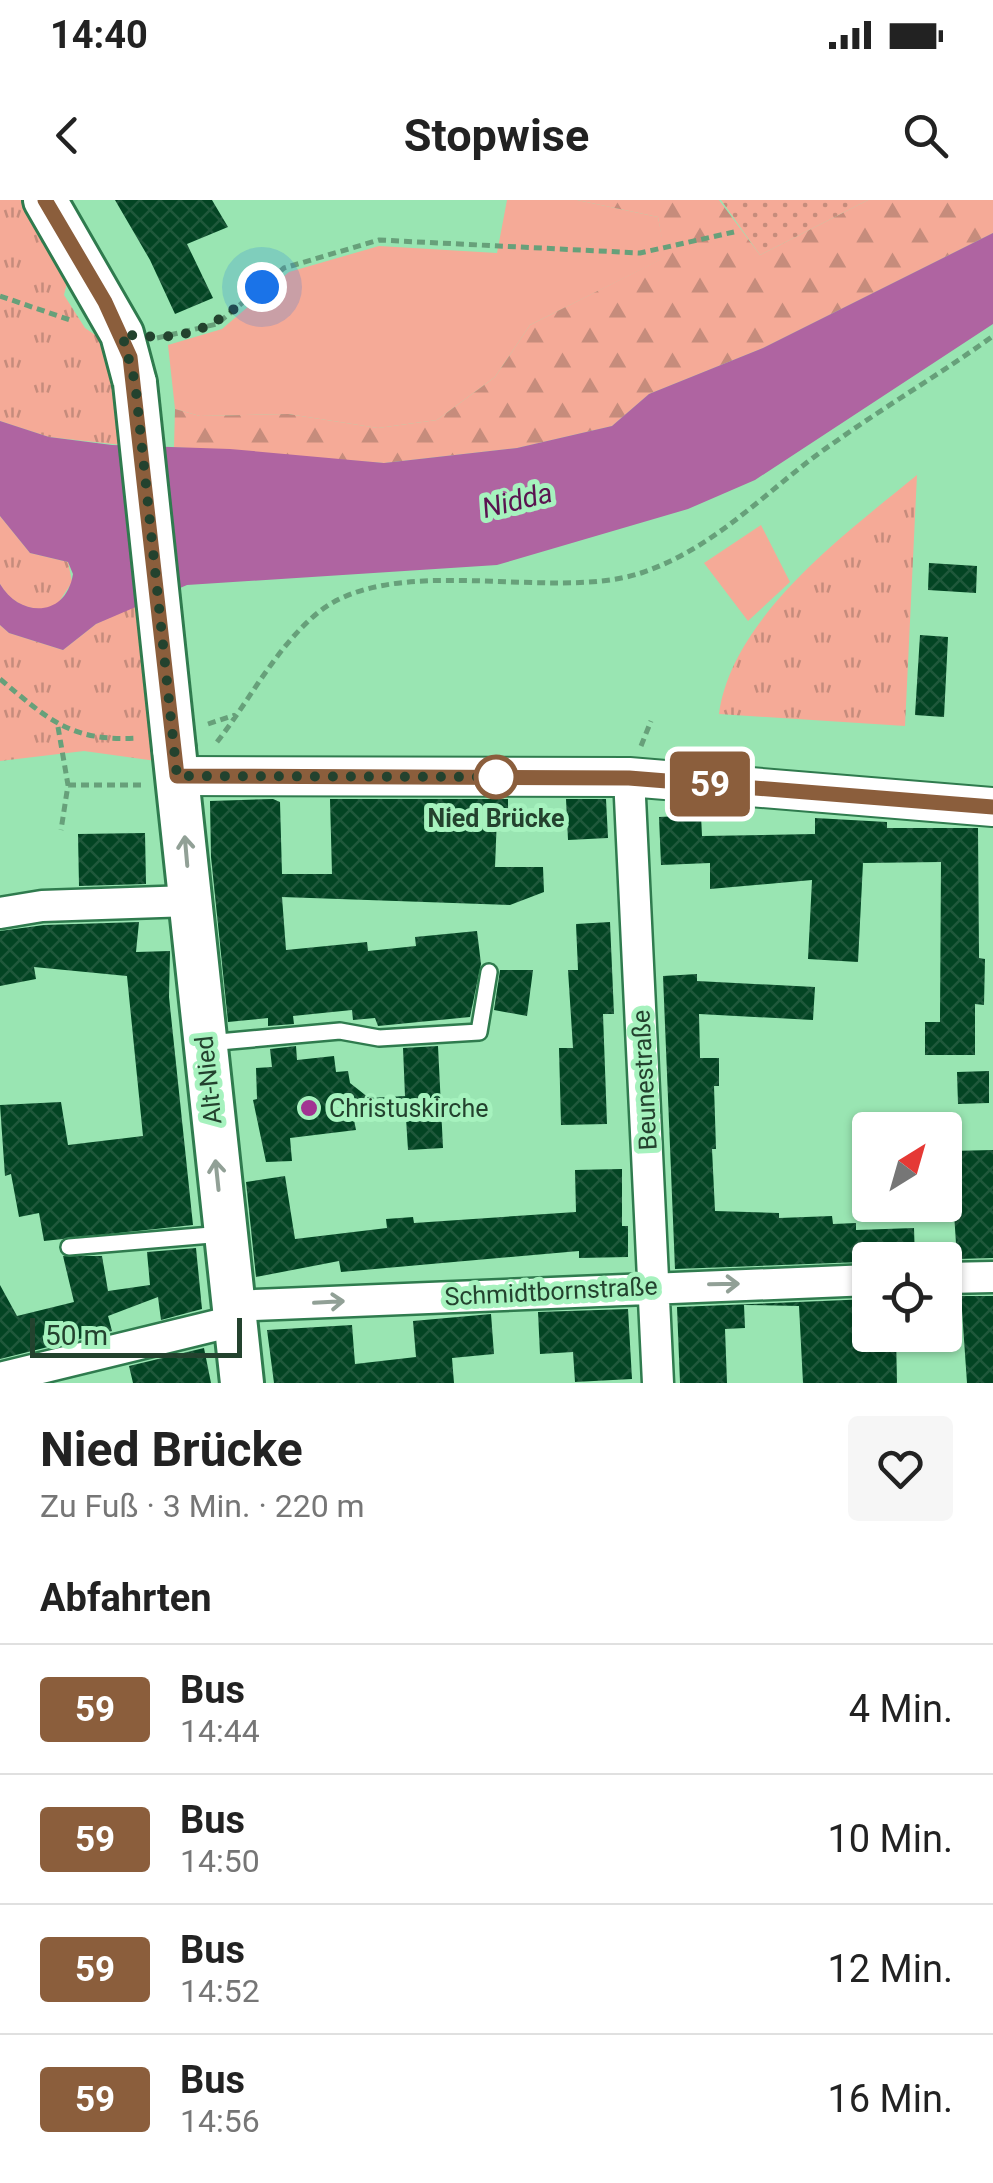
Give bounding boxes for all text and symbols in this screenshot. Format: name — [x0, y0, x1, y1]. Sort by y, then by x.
text: 14:40 — [50, 13, 148, 57]
icon: back — [40, 108, 95, 163]
icon: search — [898, 108, 953, 163]
text: Stopwise — [404, 109, 589, 162]
your location — [237, 262, 287, 312]
water label: Nidda — [478, 476, 556, 525]
line badge: 59 — [665, 752, 755, 816]
marker: Nied Brücke — [475, 756, 517, 798]
text: 59 — [690, 764, 730, 805]
place label: Nied Brücke — [428, 804, 564, 833]
one-way arrow — [177, 836, 196, 868]
street label: Beunestraße — [626, 1009, 663, 1151]
street label: Alt-Nied — [189, 1034, 228, 1126]
place label: Christuskirche — [329, 1094, 488, 1123]
marker: Christuskirche — [298, 1097, 320, 1119]
north arrow — [852, 1112, 962, 1222]
map controls — [852, 1112, 962, 1352]
one-way arrow — [208, 1159, 227, 1191]
button: locate — [852, 1242, 962, 1352]
street label: Schmidtbornstraße — [444, 1271, 658, 1312]
one-way arrow — [708, 1274, 740, 1293]
one-way arrow — [313, 1292, 345, 1311]
scale bar — [30, 1313, 242, 1358]
text: 50 m — [45, 1319, 108, 1352]
button: heart — [848, 1416, 953, 1521]
text: Nied Brücke — [40, 1421, 303, 1478]
text: Zu Fuß · 3 Min. · 220 m — [40, 1487, 365, 1525]
text: Abfahrten — [40, 1576, 212, 1620]
text: Bus — [180, 1668, 245, 1712]
text: 4 Min. — [849, 1687, 953, 1731]
text: 59 — [75, 1689, 115, 1730]
text: 14:44 — [180, 1712, 260, 1750]
text: Bus — [180, 1798, 245, 1842]
text: 10 Min. — [827, 1817, 953, 1861]
text: 59 — [75, 1819, 115, 1860]
text: 14:50 — [180, 1842, 260, 1880]
text: Bus — [180, 1928, 245, 1972]
text: 12 Min. — [827, 1947, 953, 1991]
text: 59 — [75, 1949, 115, 1990]
text: 14:52 — [180, 1972, 260, 2010]
text: Bus — [180, 2058, 245, 2102]
text: 16 Min. — [827, 2077, 953, 2121]
text: 59 — [75, 2079, 115, 2120]
text: 14:56 — [180, 2102, 260, 2140]

